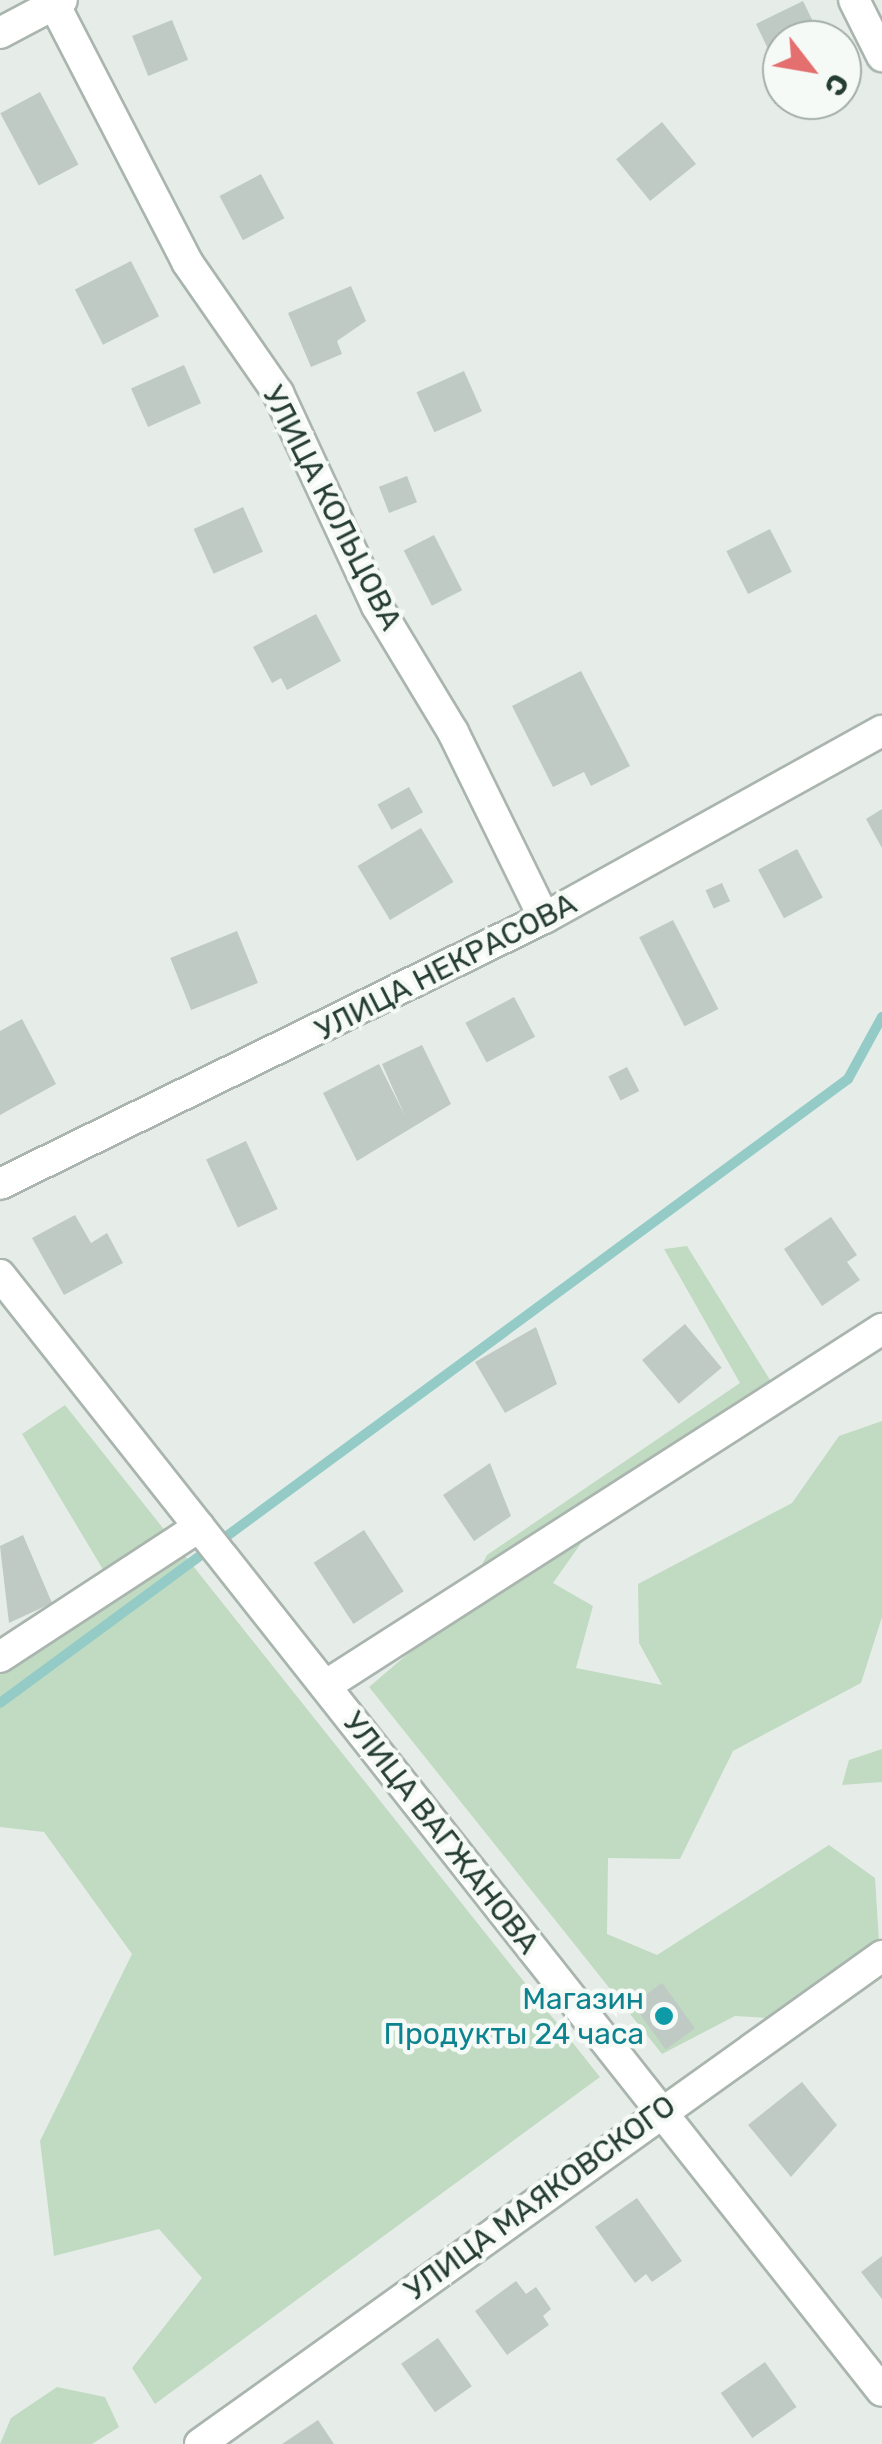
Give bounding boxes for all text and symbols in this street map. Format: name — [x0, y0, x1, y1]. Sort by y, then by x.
north arrow — [762, 20, 862, 120]
text: С — [817, 68, 856, 102]
street label: УЛИЦА КОЛЬЦОВА — [255, 380, 409, 636]
street label: УЛИЦА НЕКРАСОВА — [309, 886, 583, 1048]
street label: УЛИЦА ВАГЖАНОВА — [335, 1705, 547, 1961]
place label: Магазин Продукты 24 часа — [384, 1981, 644, 2052]
marker: Магазин Продукты 24 часа — [653, 2005, 675, 2027]
street label: УЛИЦА МАЯКОВСКОГО — [398, 2088, 682, 2308]

